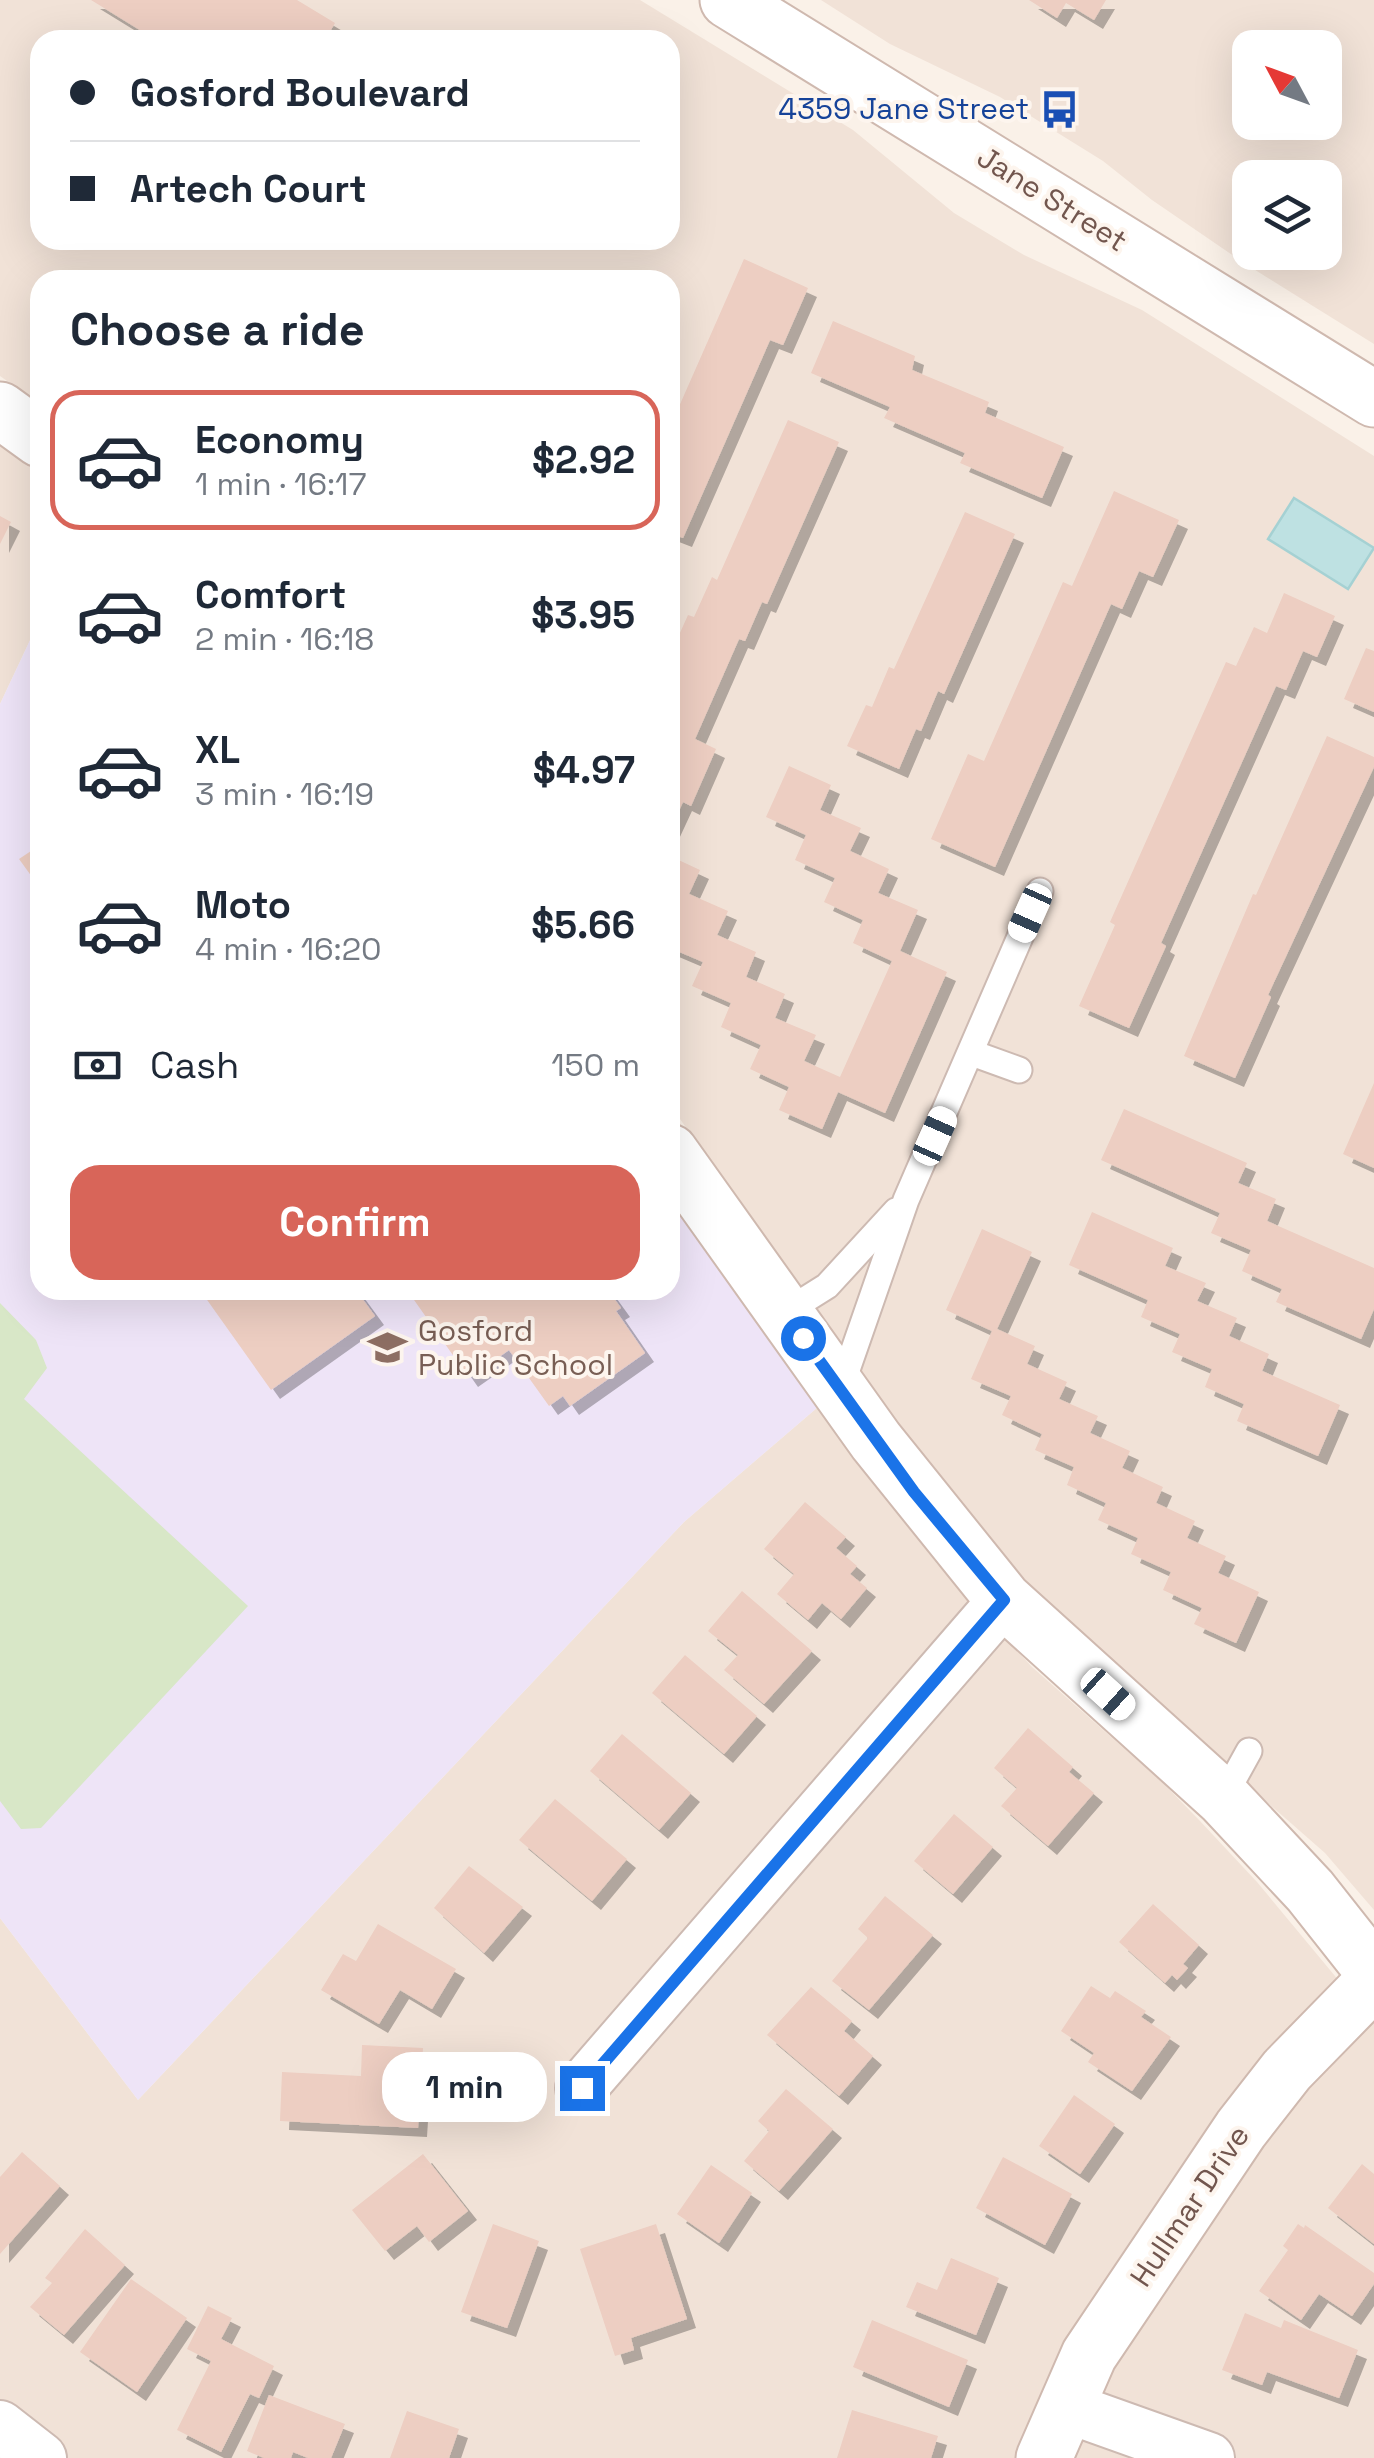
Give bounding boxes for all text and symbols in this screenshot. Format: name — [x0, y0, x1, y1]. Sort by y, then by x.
north arrow — [1232, 30, 1342, 140]
map controls — [1232, 30, 1342, 270]
text: Gosford Boulevard — [130, 69, 470, 117]
bus stop icon: 4359 Jane Street — [1038, 88, 1080, 130]
place label: 4359 Jane Street — [778, 89, 1029, 128]
street label: Jane Street — [970, 137, 1135, 260]
button: layers — [1232, 160, 1342, 270]
text: Artech Court — [130, 165, 367, 213]
text: Choose a ride — [70, 301, 365, 358]
icon: car — [75, 415, 165, 505]
text: Economy — [195, 416, 364, 464]
text: $2.92 — [532, 436, 635, 484]
text: 1 min · 16:17 — [195, 464, 367, 504]
icon: car — [75, 570, 165, 660]
text: Comfort — [195, 571, 346, 619]
text: $3.95 — [531, 591, 635, 639]
text: 2 min · 16:18 — [195, 619, 374, 659]
icon: car — [75, 725, 165, 815]
text: XL — [195, 726, 240, 774]
text: $4.97 — [533, 746, 635, 794]
text: 3 min · 16:19 — [195, 774, 374, 814]
car — [1004, 879, 1056, 947]
icon: car — [75, 880, 165, 970]
text: Moto — [195, 881, 291, 929]
text: $5.66 — [531, 901, 635, 949]
text: 4 min · 16:20 — [195, 929, 382, 969]
icon: cash — [70, 1038, 125, 1093]
text: Cash — [150, 1041, 239, 1089]
text: 150 m — [551, 1045, 640, 1085]
car — [909, 1102, 961, 1170]
button: Confirm — [70, 1165, 640, 1280]
place label: Gosford Public School — [418, 1311, 613, 1384]
route start — [781, 1316, 826, 1361]
school or university icon: Gosford Public School — [367, 1327, 409, 1369]
car — [1076, 1663, 1140, 1725]
callout: 1 min — [382, 2053, 547, 2123]
route end — [560, 2066, 605, 2111]
text: 1 min — [425, 2067, 504, 2107]
street label: Hullmar Drive — [1121, 2117, 1258, 2294]

